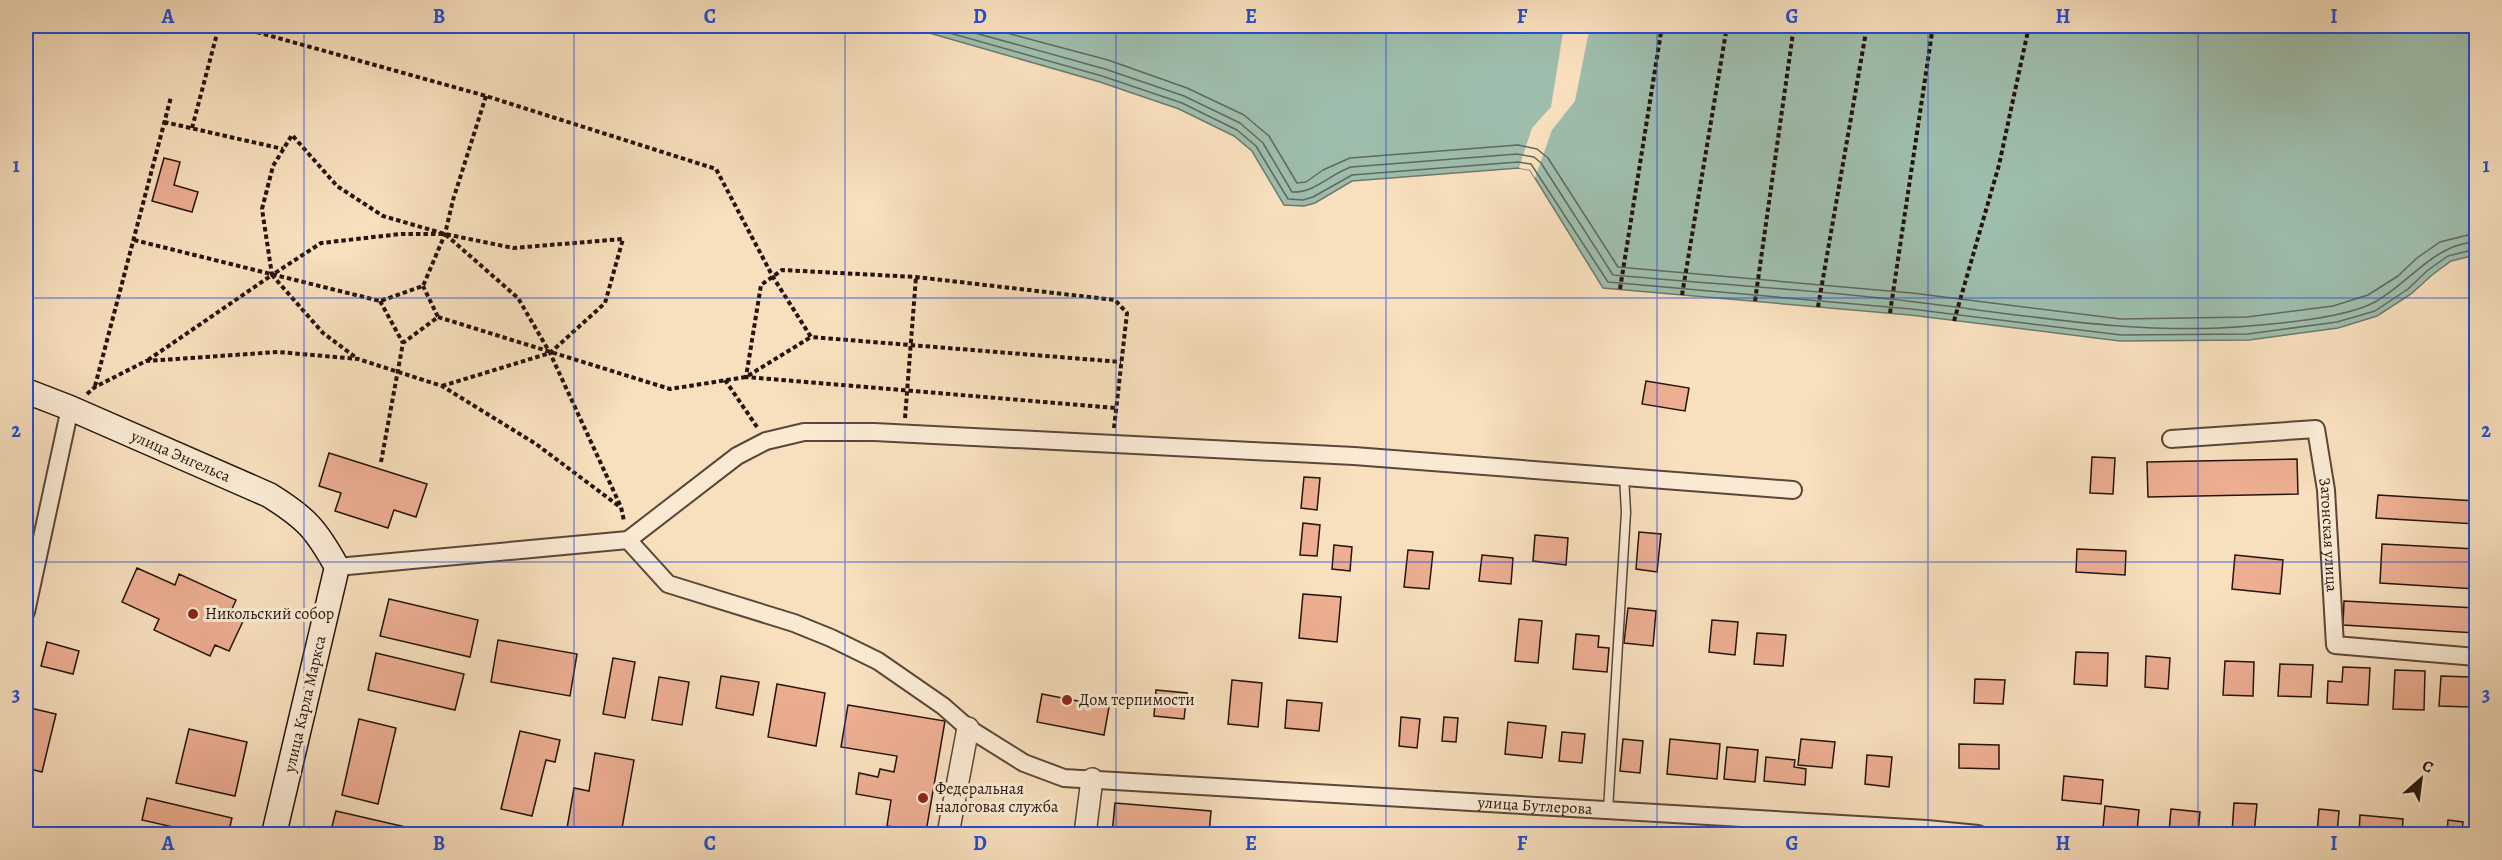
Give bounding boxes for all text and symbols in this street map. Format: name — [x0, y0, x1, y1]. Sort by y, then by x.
text: A — [161, 3, 175, 30]
text: B — [433, 3, 445, 30]
text: C — [704, 3, 716, 30]
text: D — [973, 3, 987, 30]
text: E — [1245, 3, 1257, 30]
text: F — [1517, 3, 1528, 30]
text: G — [1785, 3, 1799, 30]
text: H — [2056, 3, 2071, 30]
text: I — [2330, 3, 2338, 30]
text: 1 — [12, 152, 20, 179]
text: 1 — [2482, 152, 2490, 179]
text: 2 — [11, 417, 21, 444]
text: 2 — [2481, 417, 2491, 444]
street label: улица Энгельса — [127, 425, 234, 488]
street label: Затонская улица — [2313, 476, 2343, 593]
place label: Никольский собор — [205, 603, 334, 625]
marker: Никольский собор — [186, 607, 200, 621]
street label: улица Карла Маркса — [278, 633, 332, 775]
text: 3 — [12, 681, 20, 708]
text: 3 — [2482, 681, 2490, 708]
place label: Дом терпимости — [1079, 689, 1195, 711]
marker: Дом терпимости — [1060, 693, 1074, 707]
north arrow — [2391, 749, 2451, 809]
text: С — [2418, 755, 2437, 779]
place label: Федеральная налоговая служба — [935, 778, 1059, 818]
marker: Федеральная налоговая служба — [916, 791, 930, 805]
street label: улица Бутлерова — [1476, 791, 1594, 820]
text: A — [161, 830, 175, 857]
text: B — [433, 830, 445, 857]
text: C — [704, 830, 716, 857]
text: D — [973, 830, 987, 857]
text: E — [1245, 830, 1257, 857]
text: F — [1517, 830, 1528, 857]
text: G — [1785, 830, 1799, 857]
text: H — [2056, 830, 2071, 857]
text: I — [2330, 830, 2338, 857]

